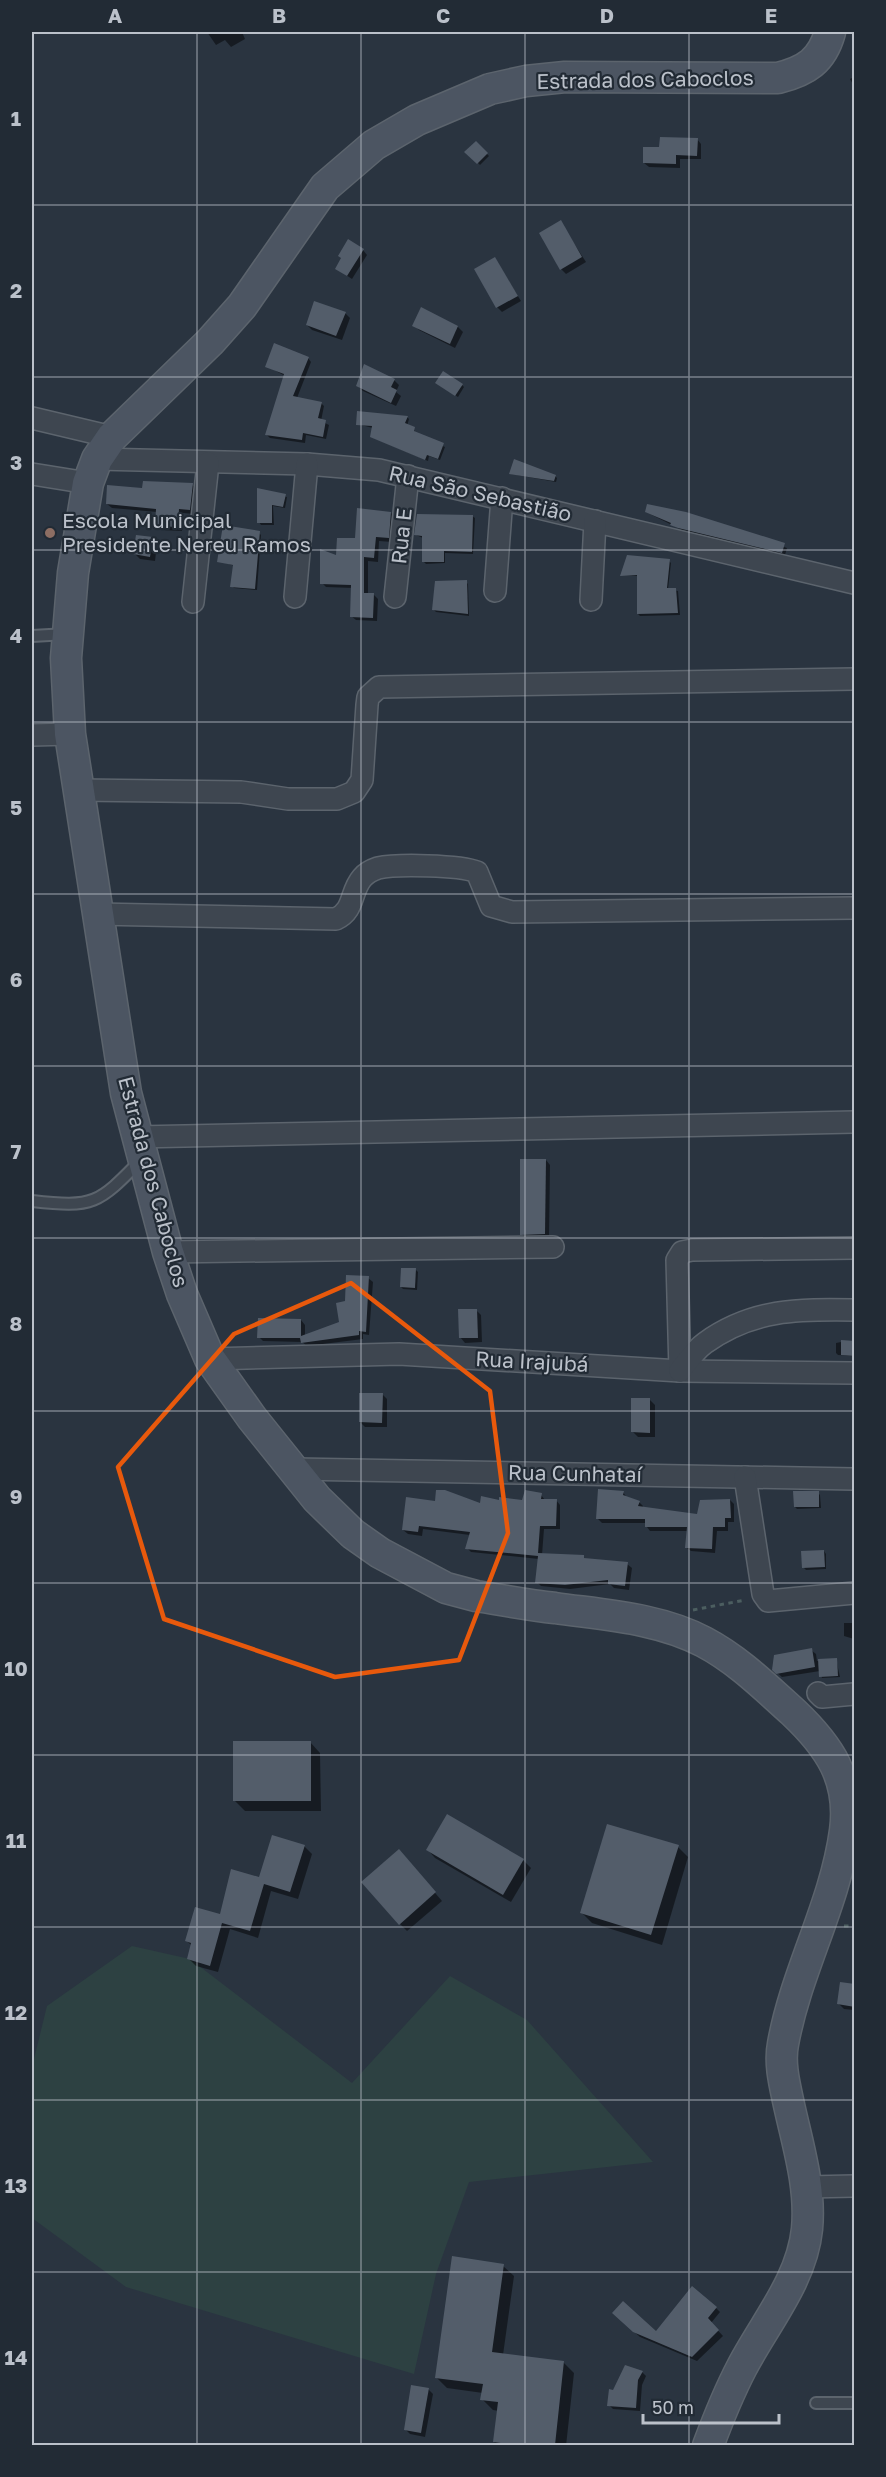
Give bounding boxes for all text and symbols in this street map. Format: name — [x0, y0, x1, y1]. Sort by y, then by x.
text: A — [108, 3, 122, 27]
text: B — [272, 3, 286, 27]
text: C — [436, 3, 450, 27]
text: D — [600, 3, 614, 27]
text: E — [765, 3, 777, 27]
street label: Estrada dos Caboclos — [536, 64, 754, 94]
text: 1 — [11, 106, 21, 130]
text: 2 — [10, 278, 22, 302]
text: 3 — [10, 450, 22, 474]
street label: Rua São Sebastião — [386, 459, 574, 527]
street label: Rua E — [385, 506, 417, 565]
place label: Escola Municipal Presidente Nereu Ramos — [62, 507, 311, 557]
marker: Escola Municipal Presidente Nereu Ramos — [43, 526, 57, 540]
text: 4 — [10, 623, 22, 647]
text: 5 — [10, 795, 22, 819]
text: 6 — [10, 967, 22, 991]
street label: Estrada dos Caboclos — [113, 1073, 195, 1290]
text: 7 — [11, 1139, 22, 1163]
text: 8 — [10, 1311, 22, 1335]
street label: Rua Irajubá — [475, 1345, 589, 1377]
street label: Rua Cunhataí — [508, 1459, 644, 1487]
text: 9 — [10, 1484, 22, 1508]
text: 10 — [4, 1656, 28, 1680]
text: 11 — [6, 1828, 26, 1852]
text: 12 — [5, 2000, 27, 2024]
text: 13 — [5, 2173, 27, 2197]
text: 14 — [5, 2345, 27, 2369]
scale bar — [643, 2387, 780, 2425]
text: 50 m — [652, 2396, 694, 2418]

